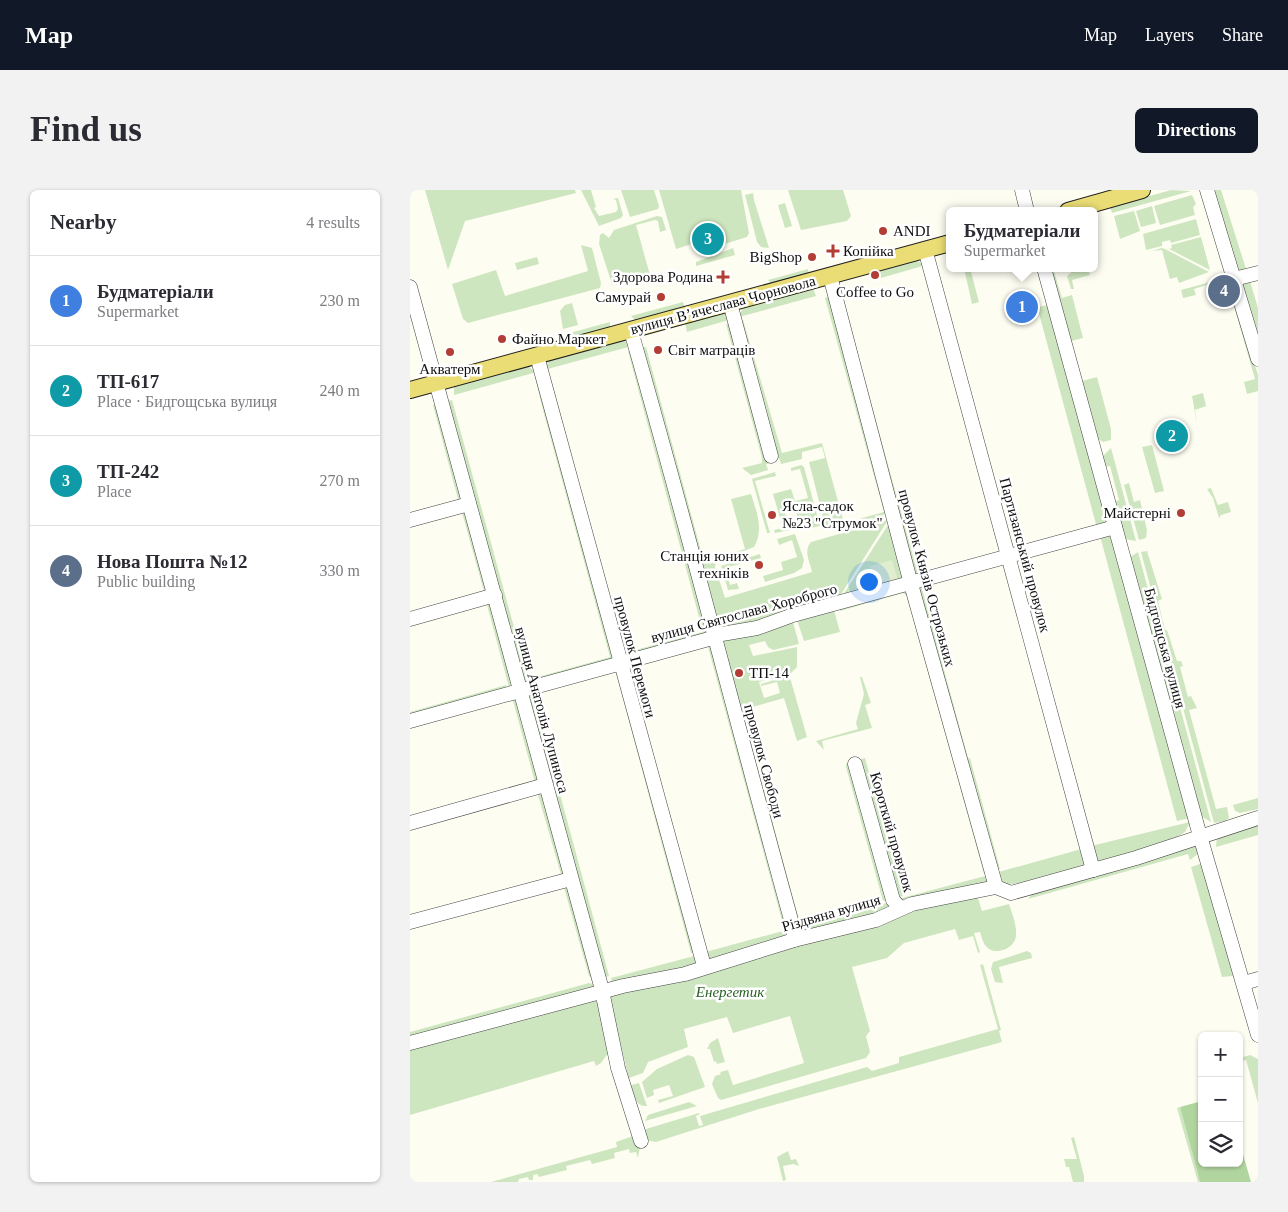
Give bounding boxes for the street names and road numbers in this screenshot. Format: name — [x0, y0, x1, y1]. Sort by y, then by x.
street label: вулиця Вʼячеслава Чорновола — [629, 272, 818, 337]
street label: Партизанський провулок — [997, 476, 1054, 635]
street label: провулок Князів Острозьких — [896, 487, 959, 669]
street label: вулиця Святослава Хороброго — [649, 580, 839, 646]
street label: Бидгощська вулиця — [1141, 586, 1189, 710]
street label: провулок Перемоги — [611, 594, 659, 720]
street label: вулиця Анатолія Лупиноса — [512, 625, 572, 795]
street label: провулок Свободи — [741, 702, 787, 820]
street label: Короткий провулок — [867, 770, 917, 894]
street label: Різдвяна вулиця — [780, 891, 882, 935]

